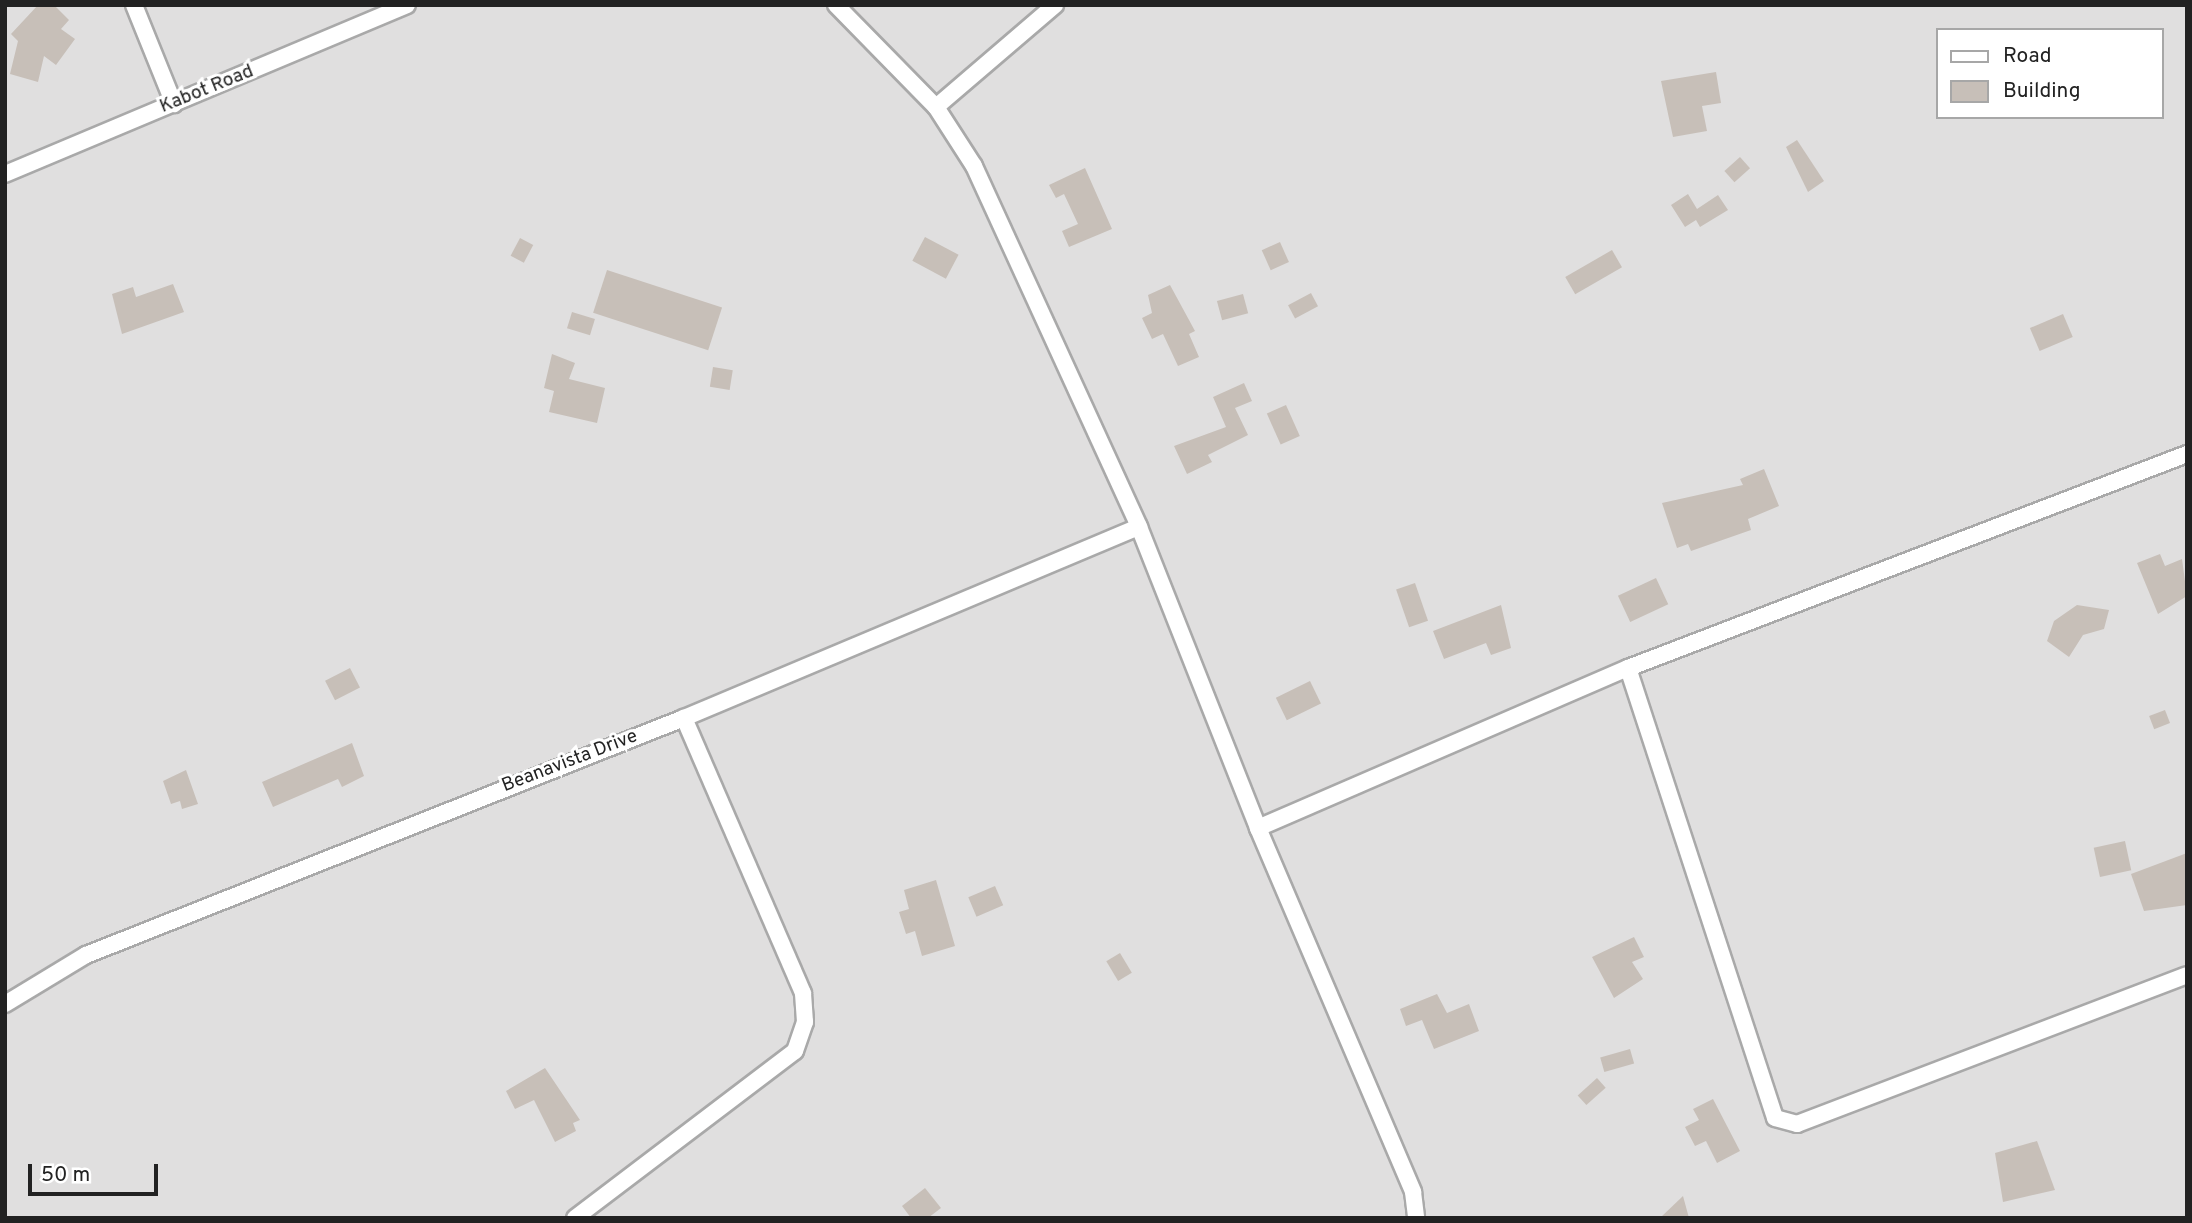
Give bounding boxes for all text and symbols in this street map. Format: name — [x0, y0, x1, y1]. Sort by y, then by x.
legend — [1937, 28, 2164, 119]
text: Road — [2003, 43, 2052, 70]
street label: Kabot Road — [157, 61, 257, 119]
text: Building — [2003, 78, 2081, 105]
street label: Beanavista Drive — [499, 726, 641, 798]
scale bar — [32, 1150, 161, 1194]
text: 50 m — [41, 1162, 90, 1189]

